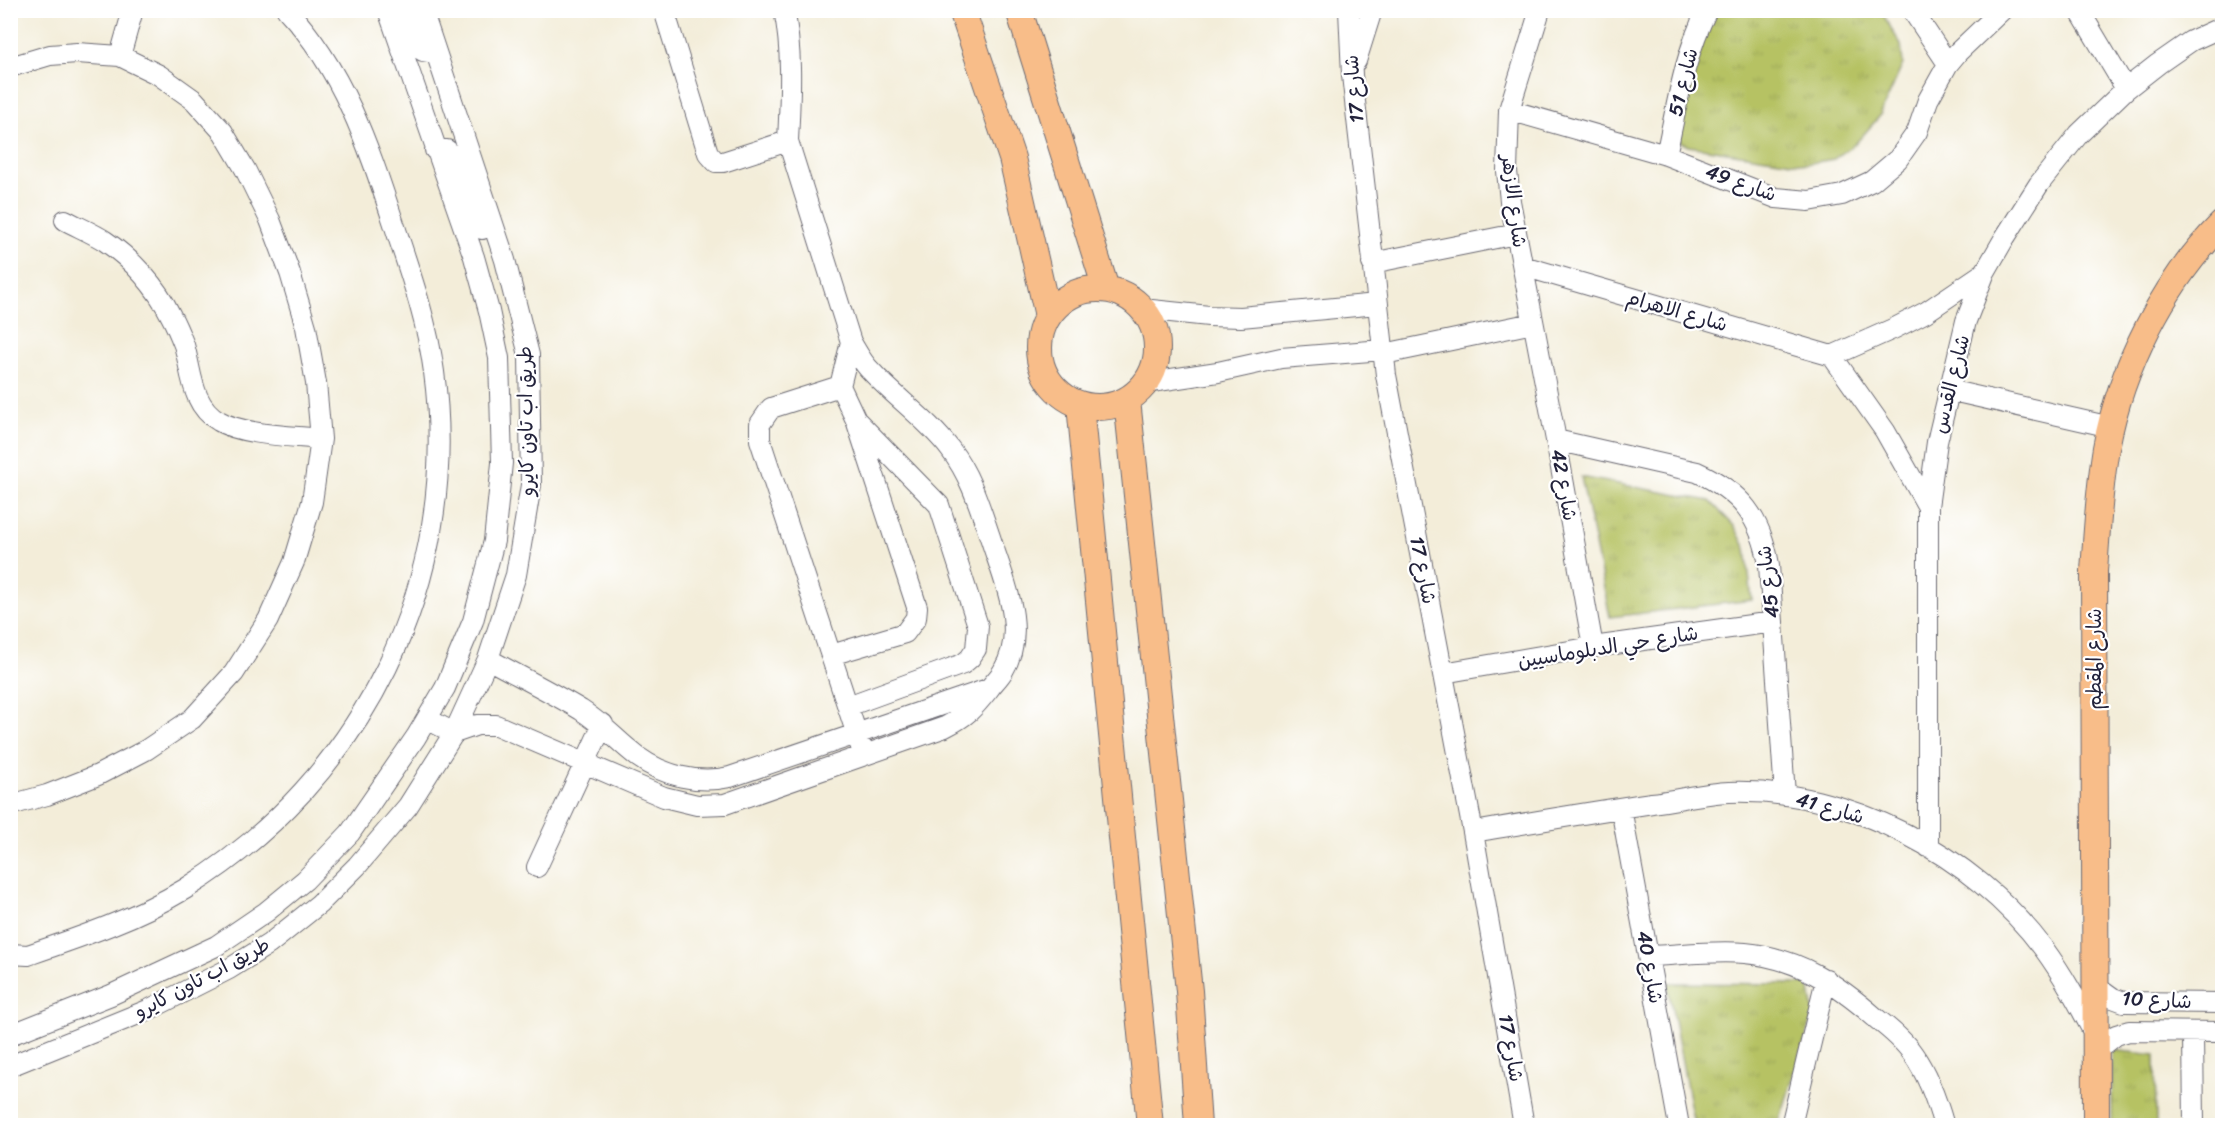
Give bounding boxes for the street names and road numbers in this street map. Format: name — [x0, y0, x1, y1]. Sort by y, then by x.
street label: شارع 51 — [1658, 44, 1708, 120]
street label: شارع 17 — [1334, 53, 1374, 125]
street label: شارع الازهر — [1491, 150, 1537, 250]
street label: شارع 49 — [1701, 154, 1781, 212]
street label: شارع الاهرام — [1622, 280, 1732, 342]
street label: شارع القدس — [1922, 331, 1980, 437]
street label: طريق اب تاون كايرو — [507, 346, 545, 498]
street label: شارع 42 — [1540, 446, 1588, 524]
street label: شارع 17 — [1399, 533, 1447, 607]
street label: شارع 45 — [1746, 544, 1790, 620]
street label: شارع المقطم — [2077, 608, 2112, 710]
street label: شارع حي الدبلوماسيين — [1515, 615, 1701, 679]
street label: شارع 41 — [1792, 782, 1868, 834]
street label: طريق اب تاون كايرو — [126, 927, 277, 1030]
street label: شارع 40 — [1626, 928, 1674, 1006]
street label: شارع 10 — [2121, 981, 2193, 1019]
street label: شارع 17 — [1488, 1011, 1534, 1085]

